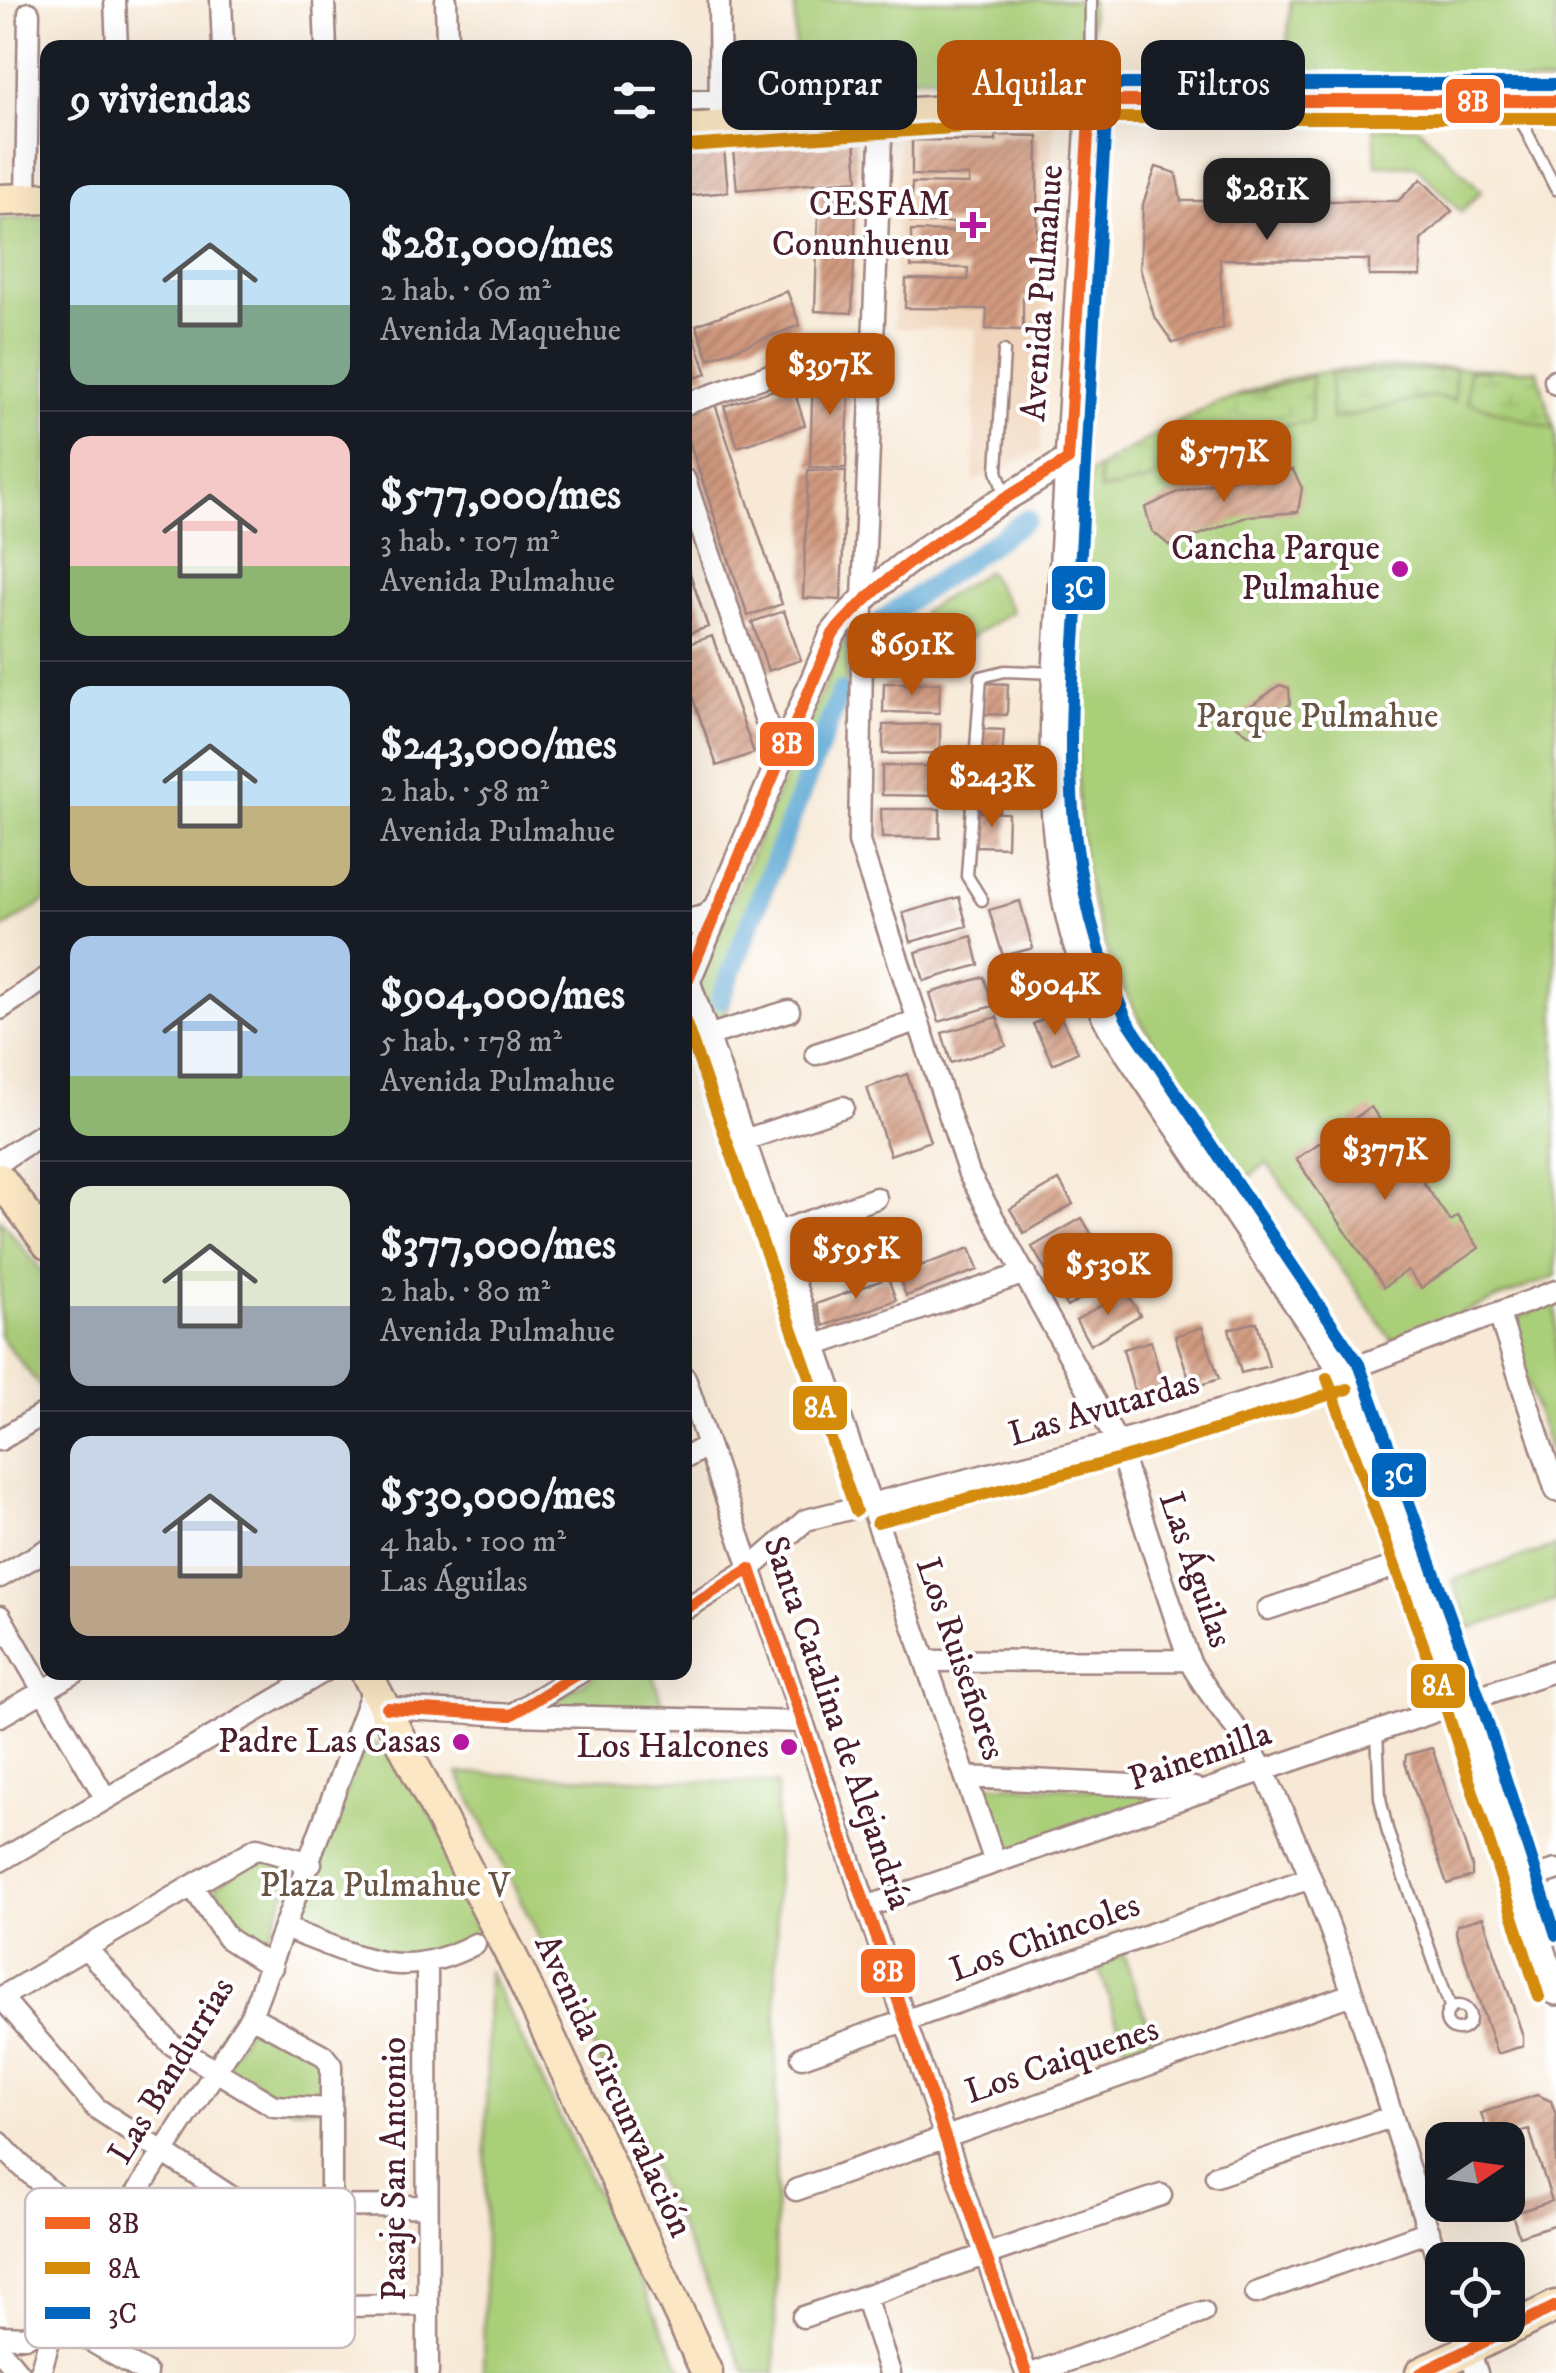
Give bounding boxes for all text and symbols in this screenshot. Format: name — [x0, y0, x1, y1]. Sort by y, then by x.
chip: Comprar — [722, 40, 917, 130]
chip: Alquilar — [937, 40, 1121, 130]
chip: Filtros — [1141, 40, 1305, 130]
icon: filters — [607, 73, 662, 128]
text: 9 viviendas — [70, 74, 251, 126]
line badge: 8B — [1444, 77, 1502, 125]
text: 8B — [1457, 85, 1489, 120]
pin: $281K — [1197, 158, 1337, 243]
street label: Avenida Pulmahue — [1012, 163, 1074, 423]
text: $281K — [1225, 170, 1309, 210]
place label: CESFAM Conunhuenu — [772, 183, 950, 267]
marker: CESFAM Conunhuenu — [960, 212, 986, 238]
text: $281,000/mes — [380, 219, 613, 271]
icon: home — [150, 225, 270, 345]
text: 2 hab. · 60 m² — [380, 271, 551, 311]
text: Avenida Maquehue — [380, 311, 621, 351]
pin: $397K — [760, 333, 900, 418]
text: $397K — [788, 345, 872, 385]
pin: $577K — [1154, 420, 1294, 505]
text: $577K — [1179, 432, 1269, 472]
text: $577,000/mes — [380, 470, 621, 522]
icon: home — [150, 476, 270, 596]
text: 3 hab. · 107 m² — [380, 522, 559, 562]
place label: Cancha Parque Pulmahue — [1171, 527, 1380, 611]
marker: Cancha Parque Pulmahue — [1389, 558, 1411, 580]
text: Avenida Pulmahue — [380, 562, 615, 602]
line badge: 3C — [1050, 564, 1107, 612]
text: 3C — [1064, 571, 1094, 606]
pin: $691K — [842, 613, 982, 698]
text: $691K — [870, 625, 954, 665]
park label: Parque Pulmahue — [1196, 695, 1438, 739]
text: $243,000/mes — [380, 720, 617, 772]
line badge: 8B — [758, 720, 816, 768]
icon: home — [150, 726, 270, 846]
text: 8B — [771, 727, 803, 762]
pin: $243K — [922, 745, 1062, 830]
text: $243K — [949, 757, 1035, 797]
text: 2 hab. · 58 m² — [380, 772, 549, 812]
text: Avenida Pulmahue — [380, 812, 615, 852]
pin: $904K — [985, 953, 1125, 1038]
text: $904K — [1009, 965, 1101, 1005]
text: $904,000/mes — [380, 970, 625, 1022]
icon: home — [150, 976, 270, 1096]
text: 5 hab. · 178 m² — [380, 1022, 562, 1062]
text: Avenida Pulmahue — [380, 1062, 615, 1102]
pin: $377K — [1315, 1118, 1455, 1203]
text: $377K — [1342, 1130, 1428, 1170]
pin: $595K — [786, 1217, 926, 1302]
text: $377,000/mes — [380, 1220, 616, 1272]
icon: home — [150, 1226, 270, 1346]
text: $595K — [812, 1229, 900, 1269]
pin: $530K — [1038, 1233, 1178, 1318]
text: $530K — [1066, 1245, 1151, 1285]
text: 2 hab. · 80 m² — [380, 1272, 550, 1312]
text: Avenida Pulmahue — [380, 1312, 615, 1352]
street label: Las Avutardas — [1004, 1361, 1204, 1457]
line badge: 8A — [791, 1384, 849, 1432]
text: 8A — [804, 1391, 837, 1426]
line badge: 3C — [1370, 1451, 1428, 1499]
text: 3C — [1384, 1458, 1414, 1493]
text: $530,000/mes — [380, 1470, 615, 1522]
icon: home — [150, 1476, 270, 1596]
street label: Las Águilas — [1148, 1486, 1243, 1654]
text: 4 hab. · 100 m² — [380, 1522, 566, 1562]
street label: Santa Catalina de Alejandría — [752, 1531, 922, 1916]
street label: Los Ruiseñores — [905, 1552, 1015, 1766]
text: Las Águilas — [380, 1562, 528, 1602]
line badge: 8A — [1409, 1662, 1467, 1710]
text: 8A — [1422, 1669, 1455, 1704]
street label: Painemilla — [1123, 1712, 1277, 1802]
place label: Padre Las Casas — [218, 1720, 441, 1764]
place label: Los Halcones — [576, 1725, 769, 1769]
marker: Padre Las Casas — [450, 1731, 472, 1753]
marker: Los Halcones — [778, 1736, 800, 1758]
park label: Plaza Pulmahue V — [259, 1864, 511, 1908]
street label: Los Chincoles — [944, 1883, 1146, 1993]
street label: Avenida Circunvalación — [524, 1928, 702, 2244]
line badge: 8B — [859, 1947, 917, 1995]
text: 8B — [872, 1955, 904, 1990]
street label: Las Bandurrias — [99, 1969, 245, 2173]
street label: Los Caiquenes — [959, 2007, 1165, 2115]
street label: Pasaje San Antonio — [373, 2037, 417, 2301]
north arrow — [1425, 2122, 1525, 2222]
map controls — [1425, 2122, 1525, 2342]
legend — [25, 2188, 355, 2348]
text: 8B — [108, 2207, 140, 2242]
button: locate — [1425, 2242, 1525, 2342]
text: 8A — [108, 2252, 141, 2287]
text: 3C — [108, 2297, 137, 2332]

